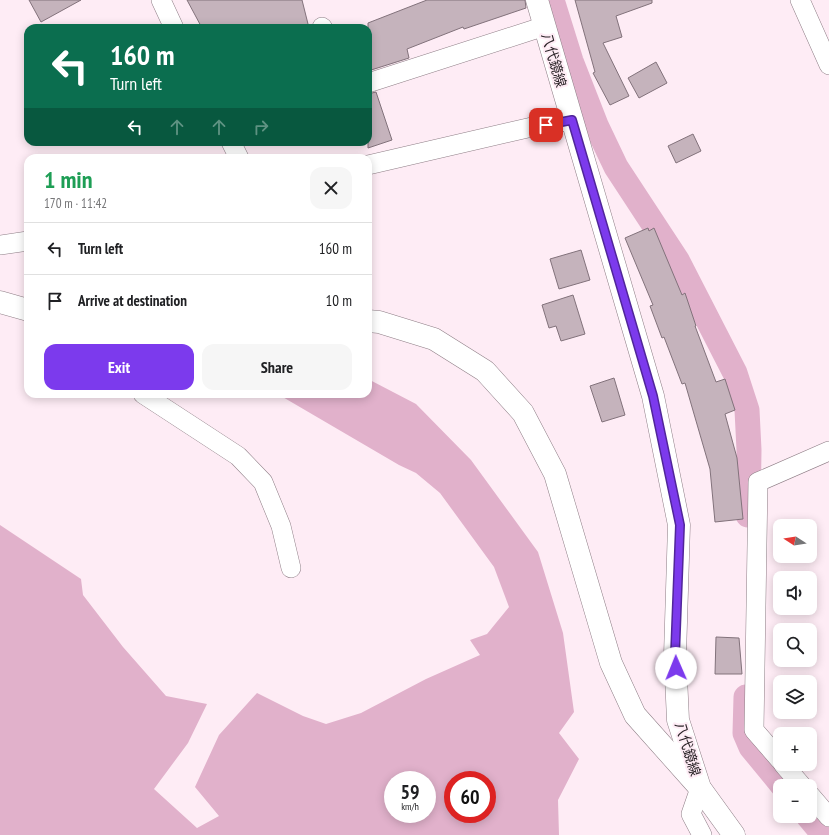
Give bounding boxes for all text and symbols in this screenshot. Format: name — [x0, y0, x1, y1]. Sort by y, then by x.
street label: 八代鏡線 — [538, 31, 570, 89]
text: 160 m — [110, 36, 174, 73]
icon: left — [44, 40, 96, 92]
text: Turn left — [110, 72, 162, 95]
pin — [529, 108, 563, 142]
icon: arrive — [535, 114, 557, 136]
icon: left — [124, 116, 146, 138]
icon: ahead — [166, 116, 188, 138]
icon: ahead — [208, 116, 230, 138]
icon: right — [250, 116, 272, 138]
text: 1 min — [44, 164, 92, 195]
button: close — [310, 167, 352, 209]
text: 170 m · 11:42 — [44, 195, 107, 212]
icon: left — [44, 238, 66, 260]
text: Turn left — [78, 239, 123, 258]
text: 160 m — [319, 239, 352, 258]
icon: arrive — [44, 290, 66, 312]
text: Arrive at destination — [78, 291, 187, 310]
text: 10 m — [326, 291, 352, 310]
button: Exit — [44, 344, 194, 390]
button: Share — [202, 344, 352, 390]
north arrow — [773, 519, 817, 563]
map controls — [773, 519, 817, 823]
button: sound — [773, 571, 817, 615]
button: search — [773, 623, 817, 667]
position arrow — [655, 647, 697, 689]
button: layers — [773, 675, 817, 719]
street label: 八代鏡線 — [671, 720, 705, 778]
button: + — [773, 727, 817, 771]
speed limit sign: 60 — [444, 771, 496, 823]
text: 59 — [400, 779, 420, 805]
button: − — [773, 779, 817, 823]
text: km/h — [401, 800, 419, 813]

